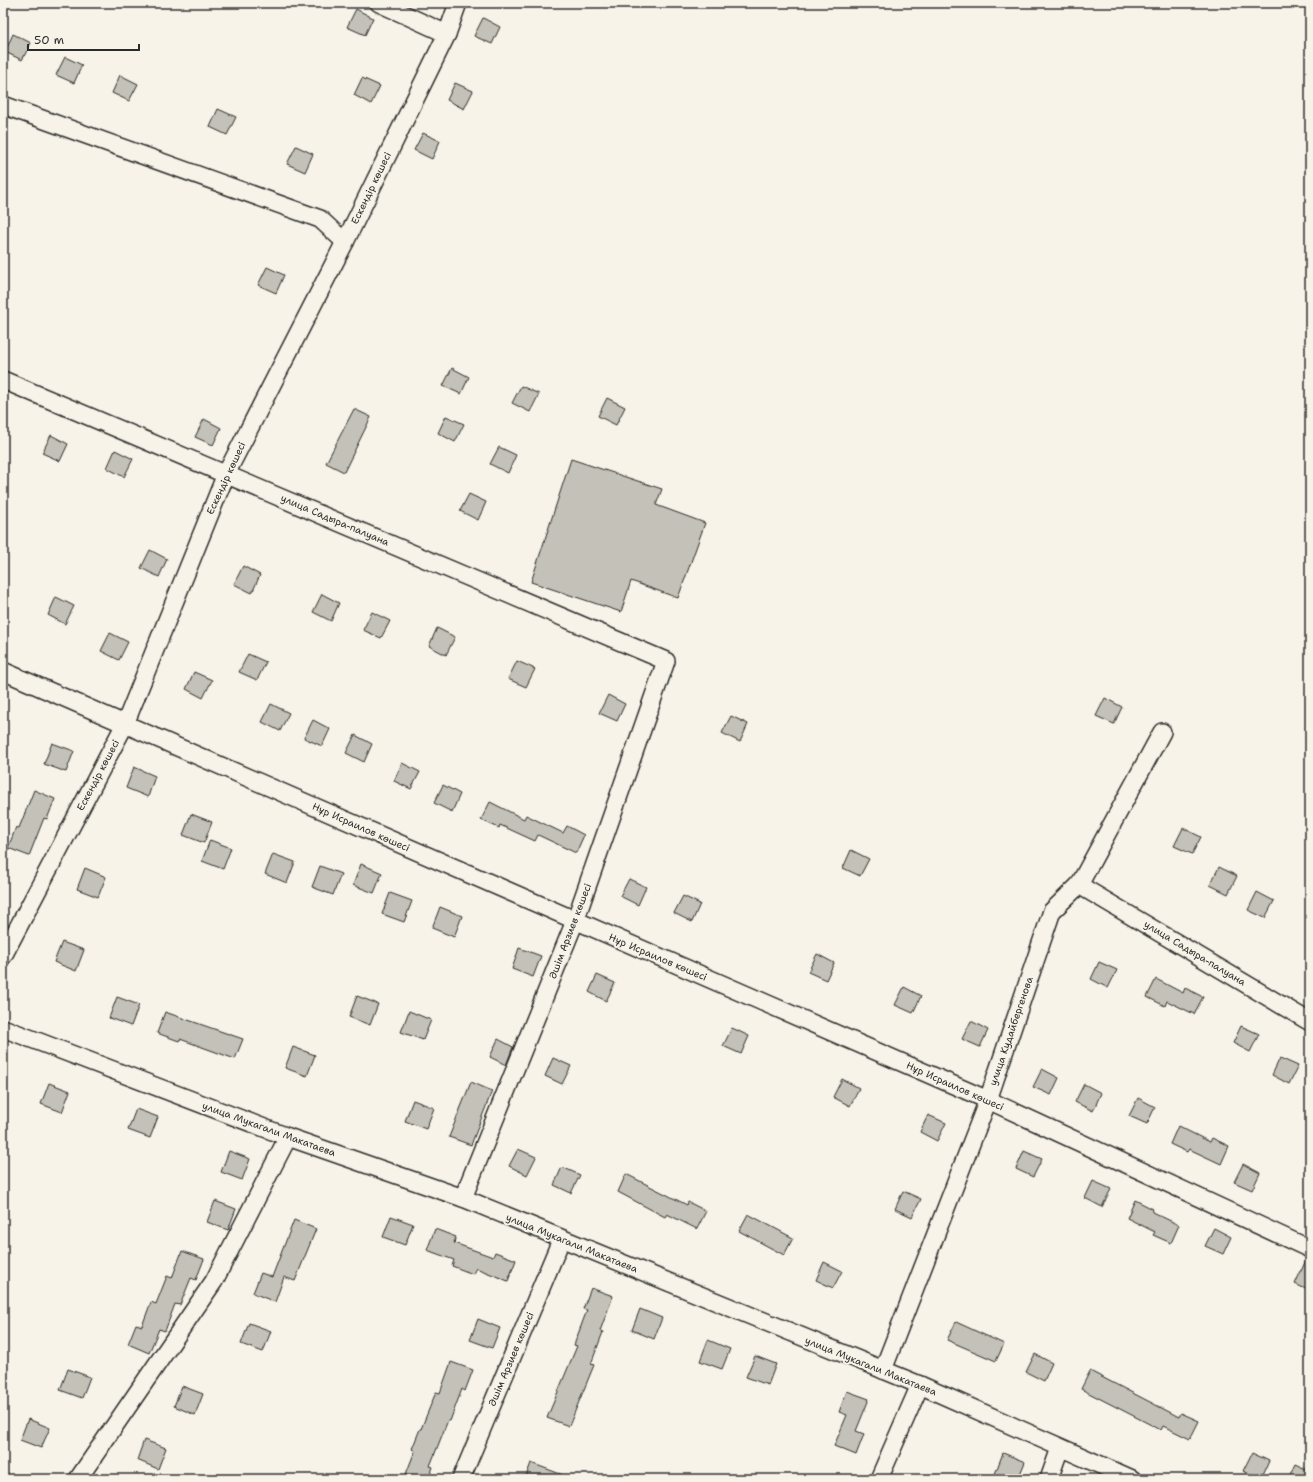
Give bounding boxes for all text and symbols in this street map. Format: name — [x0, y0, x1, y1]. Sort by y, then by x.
scale bar — [28, 26, 139, 52]
text: 50 m — [34, 32, 64, 48]
street label: Ескендір көшесі — [348, 150, 394, 226]
street label: Ескендір көшесі — [203, 439, 249, 516]
street label: улица Садыра-палуана — [279, 491, 392, 549]
street label: Ескендір көшесі — [74, 737, 122, 813]
street label: Нұр Исраилов көшесі — [310, 800, 412, 854]
street label: Әшім Арзиев көшесі — [546, 881, 594, 981]
street label: улица Садыра-палуана — [1142, 917, 1249, 989]
street label: Нұр Исраилов көшесі — [607, 930, 709, 984]
street label: улица Кудайбергенова — [986, 974, 1036, 1087]
street label: Нұр Исраилов көшесі — [904, 1059, 1006, 1113]
street label: улица Мукагали Макатаева — [201, 1099, 338, 1159]
street label: улица Мукагали Макатаева — [504, 1211, 640, 1276]
street label: Әшім Арзиев көшесі — [485, 1310, 537, 1408]
street label: улица Мукагали Макатаева — [803, 1334, 939, 1399]

